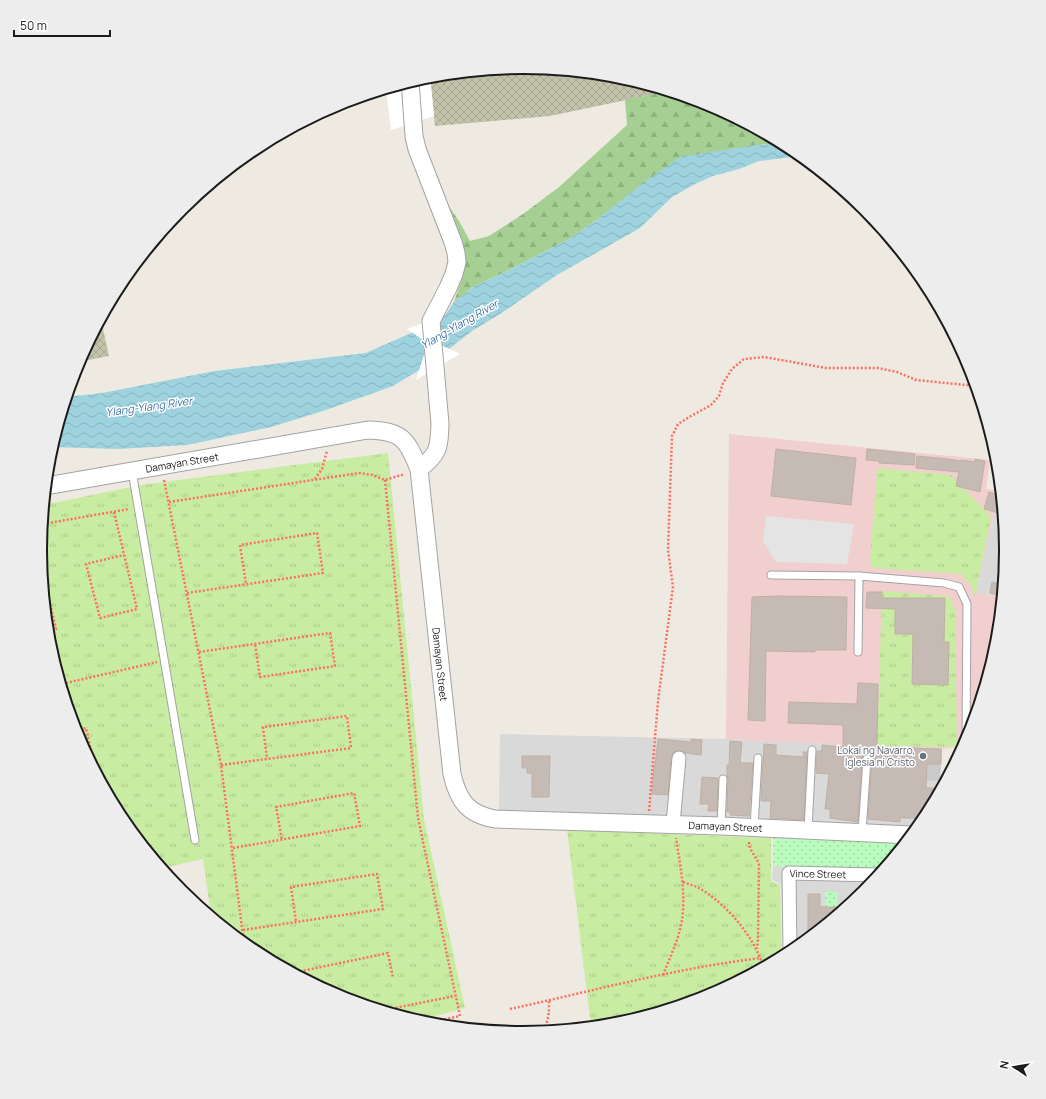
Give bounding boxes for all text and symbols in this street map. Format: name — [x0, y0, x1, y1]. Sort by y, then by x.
scale bar — [14, 12, 110, 38]
text: 50 m — [20, 17, 47, 34]
water label: Ylang-Ylang River — [418, 295, 502, 352]
water label: Ylang-Ylang River — [105, 392, 195, 419]
street label: Damayan Street — [144, 449, 220, 476]
street label: Damayan Street — [429, 627, 451, 702]
place label: Lokal ng Navarro, Iglesia ni Cristo — [837, 743, 915, 769]
marker: Lokal ng Navarro, Iglesia ni Cristo — [918, 751, 928, 761]
street label: Damayan Street — [688, 818, 763, 835]
street label: Vince Street — [789, 866, 847, 881]
north arrow — [994, 1047, 1034, 1087]
text: N — [996, 1059, 1012, 1070]

